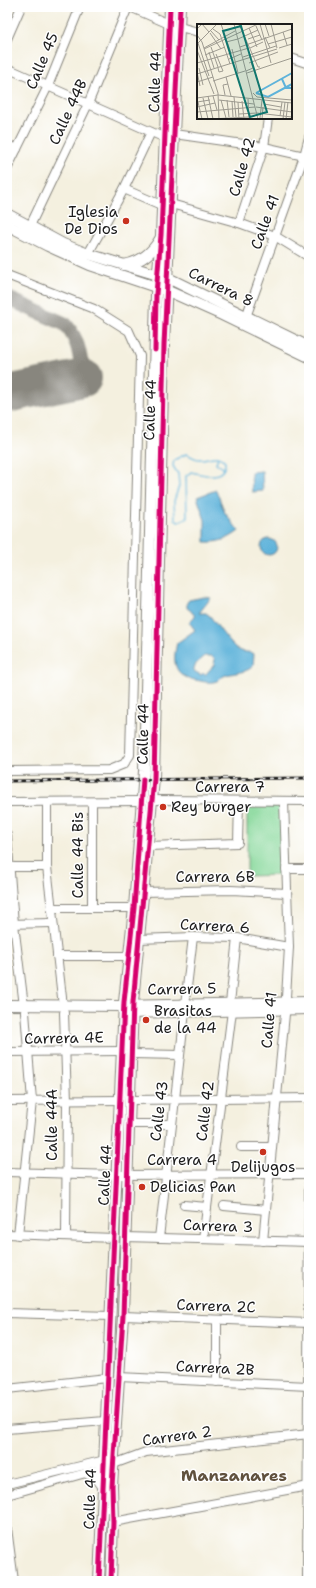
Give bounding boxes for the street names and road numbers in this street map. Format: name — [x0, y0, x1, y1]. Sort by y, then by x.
street label: Calle 45 — [21, 29, 63, 93]
street label: Calle 44 — [144, 51, 166, 113]
street label: Calle 44B — [44, 76, 92, 148]
street label: Calle 42 — [224, 135, 260, 199]
street label: Calle 41 — [246, 192, 284, 252]
street label: Carrera 8 — [185, 263, 257, 311]
street label: Calle 44 — [139, 379, 161, 441]
street label: Calle 44 — [132, 703, 154, 765]
street label: Carrera 7 — [195, 777, 265, 797]
street label: Calle 44 Bis — [68, 812, 88, 898]
street label: Carrera 6B — [175, 867, 255, 887]
street label: Carrera 6 — [179, 914, 251, 938]
street label: Carrera 5 — [147, 978, 217, 1000]
street label: Calle 41 — [257, 991, 281, 1049]
street label: Carrera 4E — [24, 1027, 104, 1049]
street label: Calle 43 — [145, 1080, 173, 1142]
street label: Calle 42 — [191, 1080, 219, 1142]
street label: Calle 44A — [42, 1089, 62, 1161]
street label: Calle 44 — [93, 1144, 117, 1206]
street label: Carrera 4 — [147, 1150, 217, 1170]
street label: Carrera 3 — [183, 1215, 253, 1237]
street label: Carrera 2C — [176, 1295, 256, 1317]
street label: Carrera 2B — [175, 1356, 255, 1380]
street label: Carrera 2 — [141, 1421, 213, 1451]
street label: Calle 44 — [79, 1468, 101, 1530]

